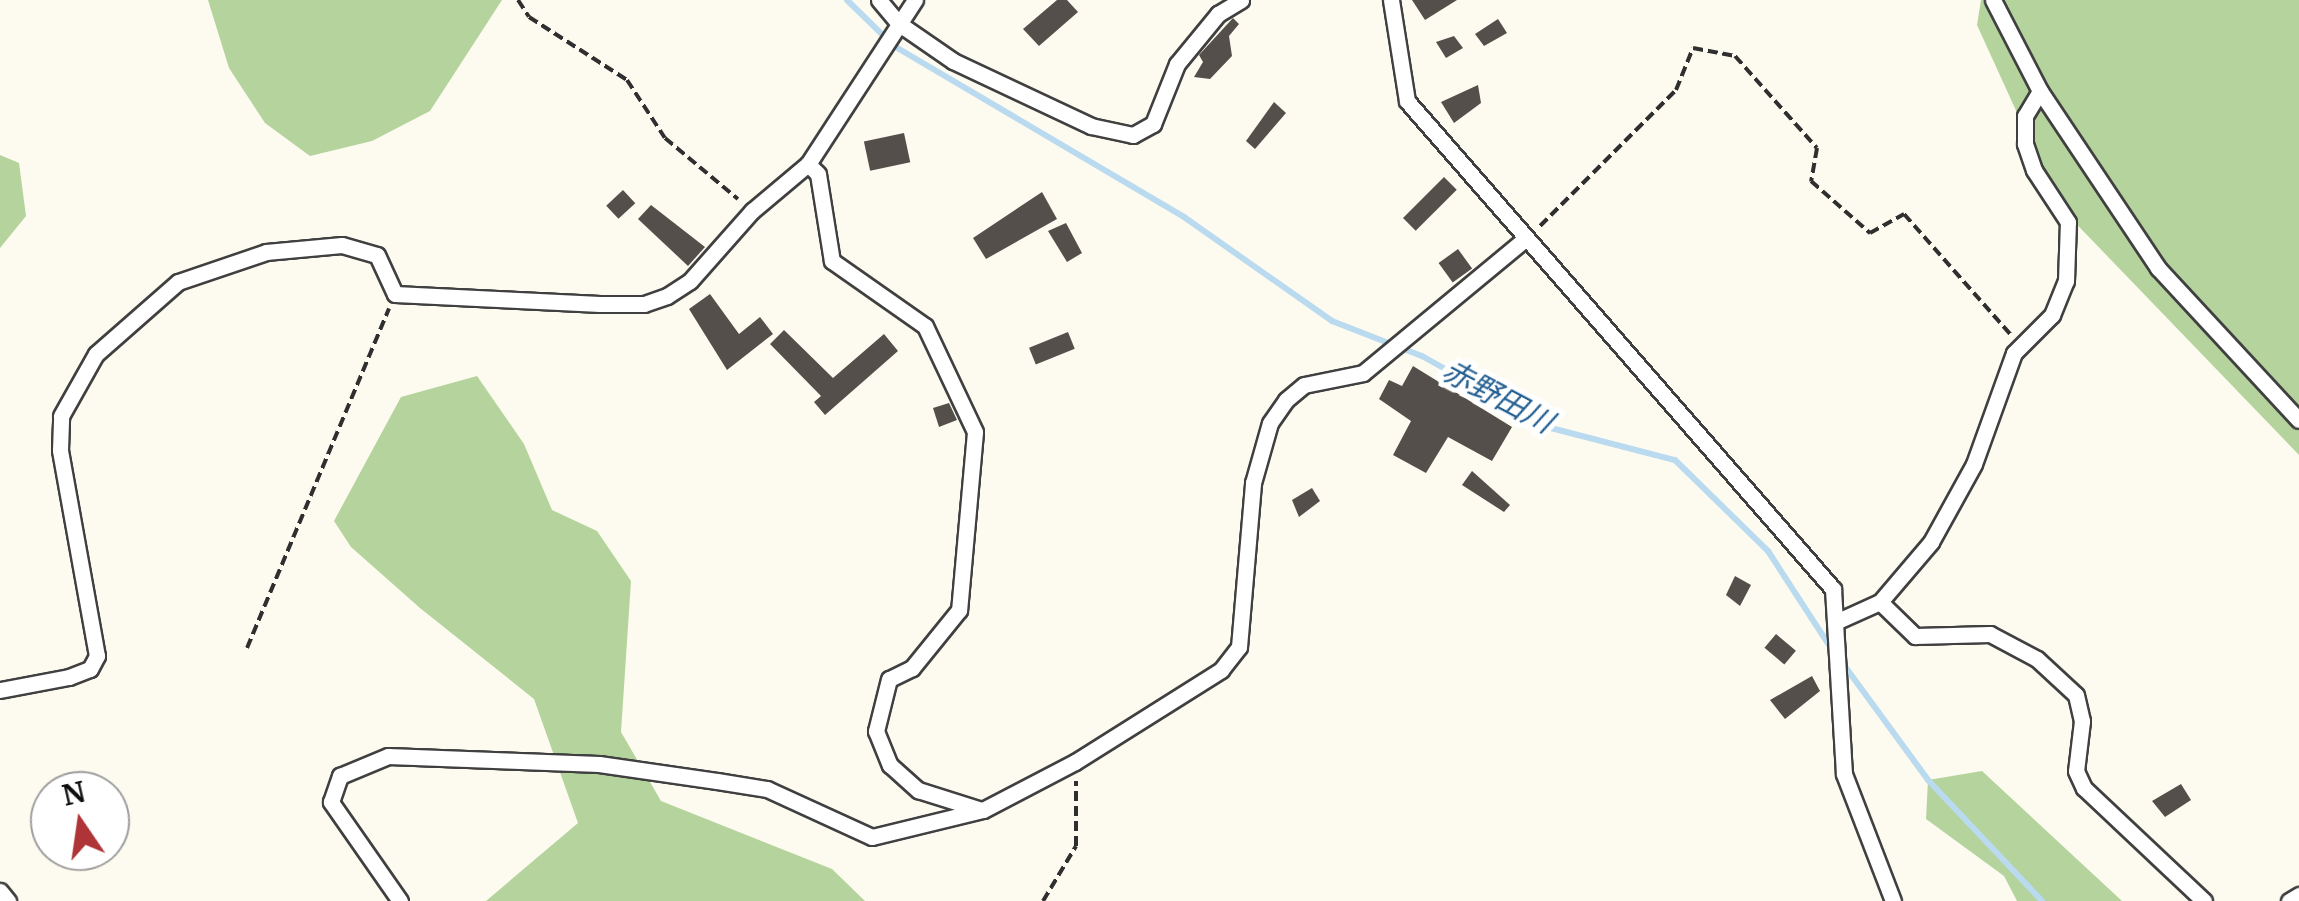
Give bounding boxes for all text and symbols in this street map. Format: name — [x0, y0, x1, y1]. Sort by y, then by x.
water label: 赤野田川 — [1437, 352, 1559, 440]
north arrow — [30, 771, 130, 871]
text: N — [59, 774, 89, 814]

